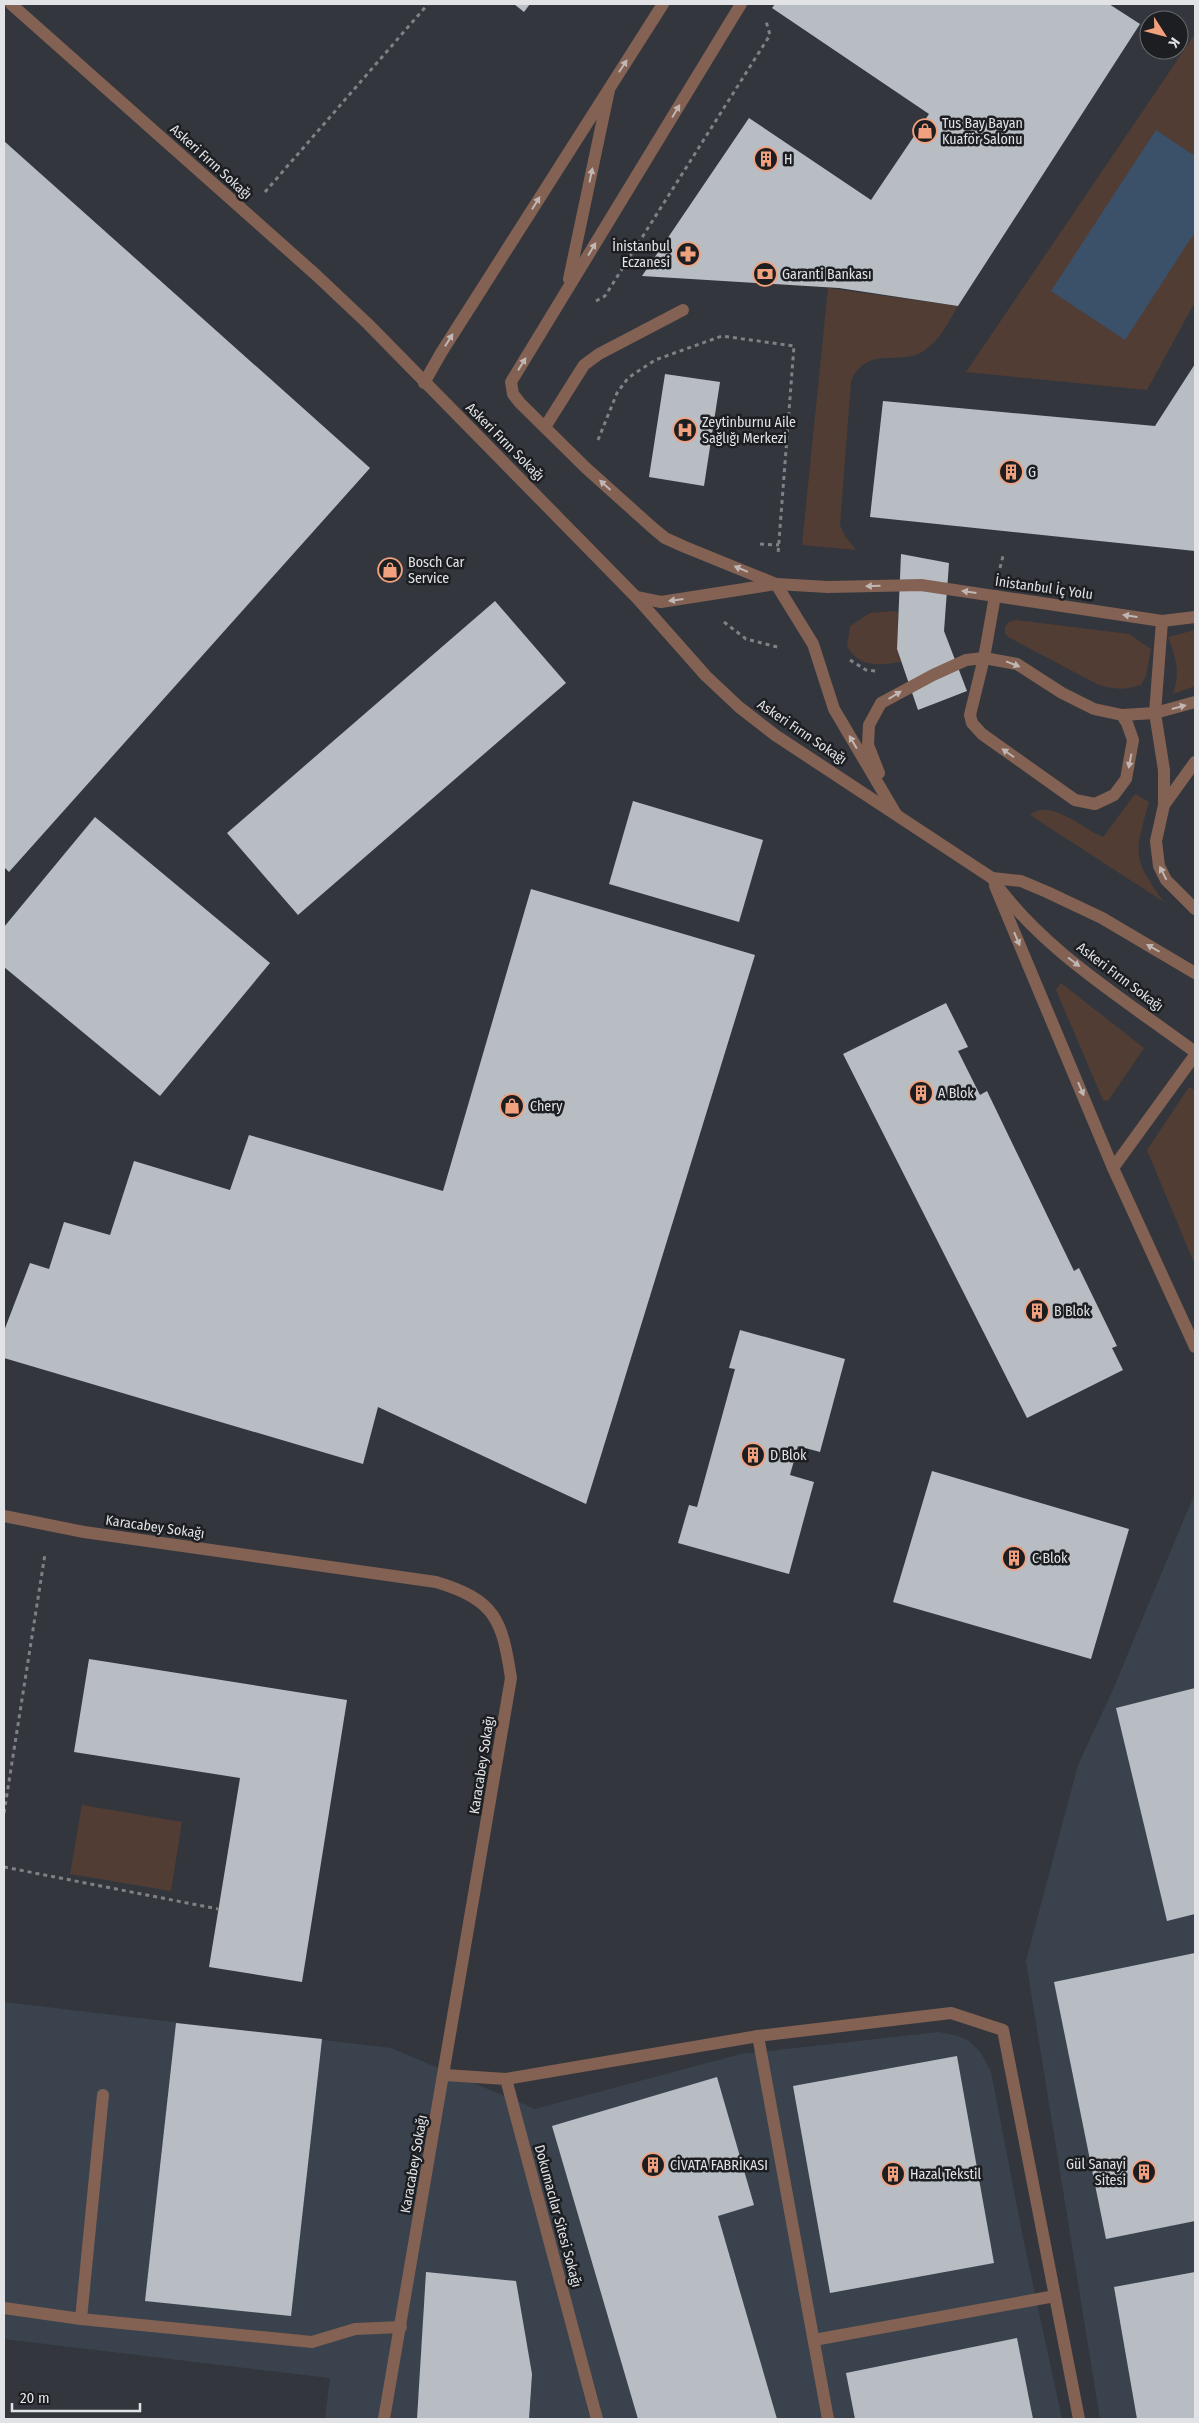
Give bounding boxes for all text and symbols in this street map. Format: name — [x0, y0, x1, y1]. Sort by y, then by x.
north arrow — [1139, 10, 1189, 60]
text: K — [1164, 34, 1183, 51]
one-way arrow — [619, 60, 628, 73]
one-way arrow — [672, 104, 681, 117]
place label: Tus Bay Bayan Kuaför Salonu — [942, 115, 1023, 148]
shop icon: Tus Bay Bayan Kuaför Salonu — [912, 118, 938, 144]
street label: Askeri Fırın Sokağı — [167, 121, 255, 203]
building icon: H — [753, 146, 779, 172]
place label: H — [784, 151, 792, 168]
one-way arrow — [587, 167, 595, 182]
one-way arrow — [531, 197, 541, 210]
place label: İnistanbul Eczanesi — [612, 238, 670, 271]
pharmacy icon: İnistanbul Eczanesi — [675, 241, 701, 267]
one-way arrow — [587, 243, 596, 256]
bank icon: Garanti Bankası — [752, 261, 778, 287]
place label: Garanti Bankası — [782, 266, 871, 283]
one-way arrow — [444, 334, 453, 347]
one-way arrow — [517, 357, 526, 371]
street label: Askeri Fırın Sokağı — [462, 399, 548, 485]
place label: Zeytinburnu Aile Sağlığı Merkezi — [702, 414, 796, 447]
hospital icon: Zeytinburnu Aile Sağlığı Merkezi — [672, 417, 698, 443]
building icon: G — [998, 459, 1024, 485]
place label: G — [1028, 464, 1036, 481]
one-way arrow — [599, 479, 611, 491]
place label: Bosch Car Service — [408, 554, 464, 587]
shop icon: Bosch Car Service — [377, 557, 403, 583]
one-way arrow — [734, 565, 748, 573]
street label: İnistanbul İç Yolu — [994, 573, 1094, 603]
one-way arrow — [864, 582, 880, 590]
one-way arrow — [961, 588, 977, 596]
one-way arrow — [667, 596, 683, 604]
one-way arrow — [1121, 611, 1137, 619]
one-way arrow — [1006, 660, 1021, 668]
one-way arrow — [889, 690, 902, 699]
street label: Askeri Fırın Sokağı — [754, 696, 850, 768]
one-way arrow — [1172, 702, 1187, 710]
one-way arrow — [849, 736, 858, 749]
one-way arrow — [1002, 747, 1015, 758]
one-way arrow — [1126, 754, 1134, 769]
one-way arrow — [1159, 866, 1167, 880]
one-way arrow — [1014, 932, 1022, 946]
street label: Askeri Fırın Sokağı — [1073, 939, 1167, 1015]
one-way arrow — [1147, 944, 1160, 953]
one-way arrow — [1067, 957, 1081, 967]
building icon: A Blok — [908, 1080, 934, 1106]
one-way arrow — [1077, 1081, 1085, 1096]
place label: A Blok — [938, 1085, 974, 1102]
shop icon: Chery — [499, 1093, 525, 1119]
place label: Chery — [530, 1098, 563, 1115]
building icon: B Blok — [1024, 1298, 1050, 1324]
place label: B Blok — [1054, 1303, 1091, 1320]
building icon: D Blok — [740, 1442, 766, 1468]
place label: D Blok — [770, 1447, 807, 1464]
street label: Karacabey Sokağı — [105, 1512, 205, 1542]
building icon: C Blok — [1001, 1545, 1027, 1571]
place label: C Blok — [1032, 1550, 1068, 1567]
street label: Karacabey Sokağı — [466, 1715, 498, 1815]
street label: Karacabey Sokağı — [397, 2114, 431, 2214]
street label: Dokumacılar Sitesi Sokağı — [531, 2143, 585, 2289]
building icon: CİVATA FABRİKASI — [640, 2152, 666, 2178]
place label: Gül Sanayi Sitesi — [1066, 2156, 1126, 2189]
place label: CİVATA FABRİKASI — [670, 2157, 768, 2174]
building icon: Gül Sanayi Sitesi — [1131, 2159, 1157, 2185]
building icon: Hazal Tekstil — [880, 2161, 906, 2187]
place label: Hazal Tekstil — [910, 2166, 982, 2183]
scale bar — [12, 2380, 140, 2412]
text: 20 m — [20, 2389, 50, 2407]

